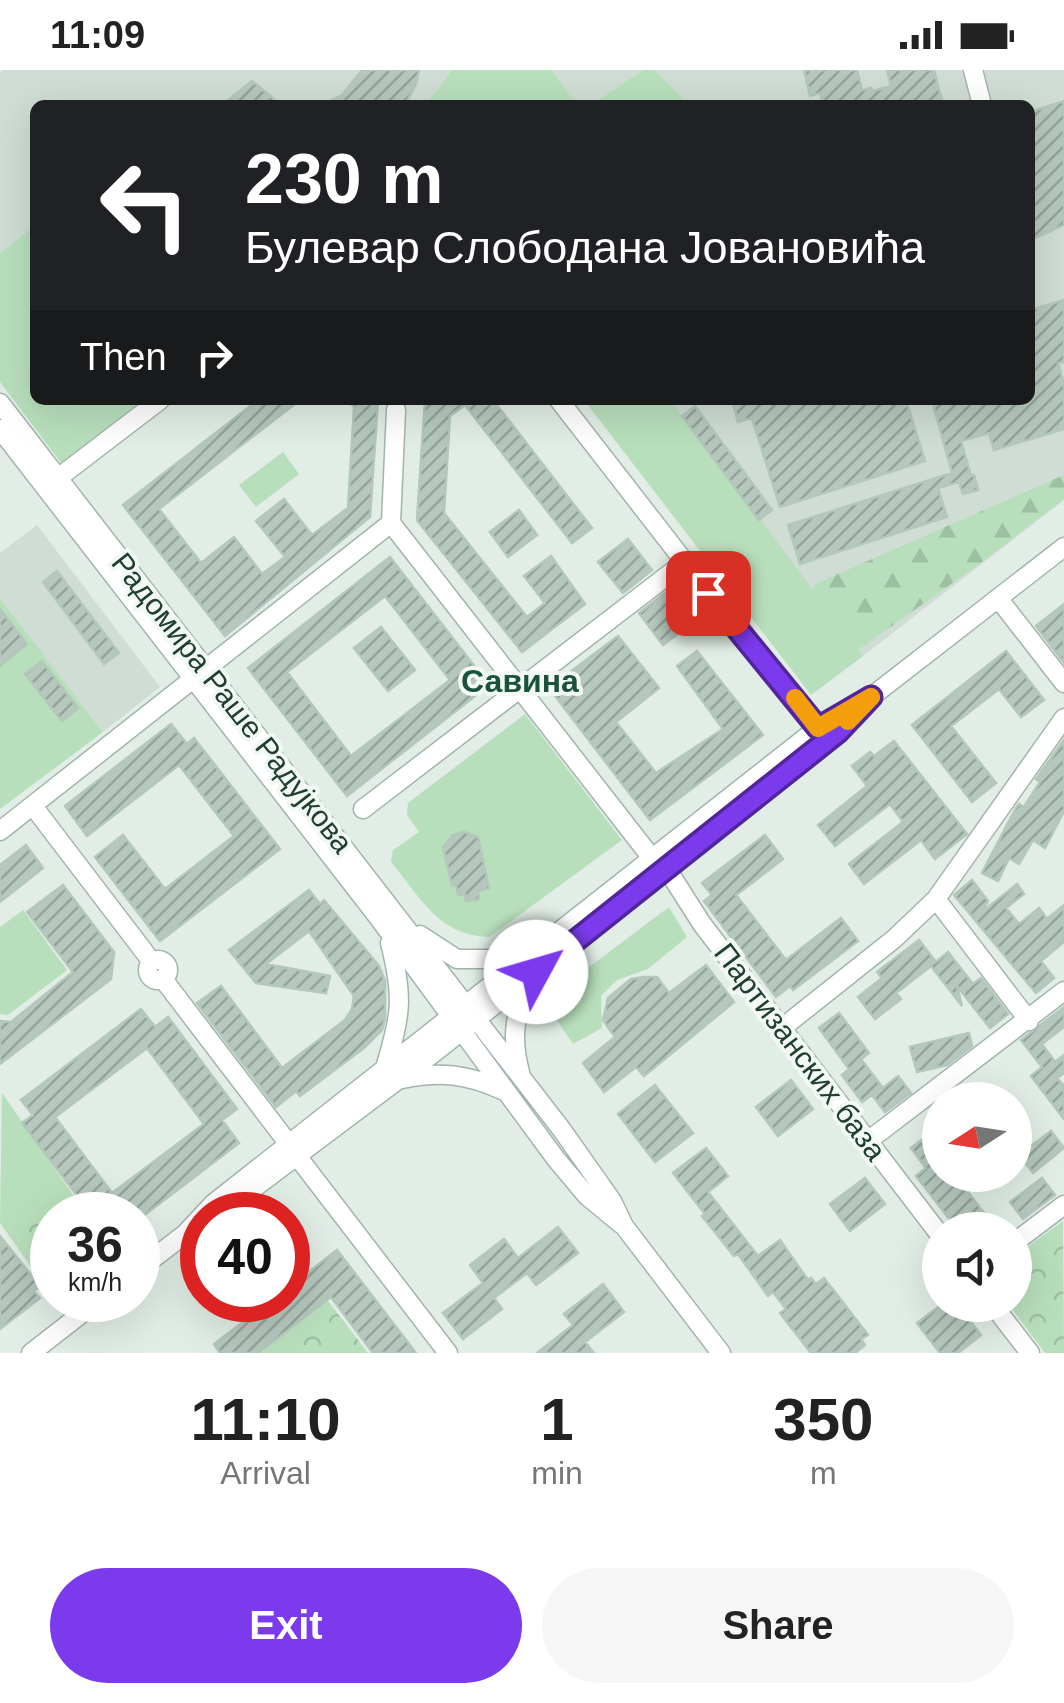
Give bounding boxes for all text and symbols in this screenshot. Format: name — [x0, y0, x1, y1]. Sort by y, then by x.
text: 11:09 — [50, 14, 145, 56]
icon: left — [80, 140, 210, 270]
text: 230 m — [245, 140, 443, 218]
text: Булевар Слободана Јовановића — [245, 222, 925, 273]
icon: right — [187, 330, 242, 385]
text: Then — [80, 336, 167, 378]
street label: Радомира Раше Радујкова — [105, 546, 360, 859]
pin — [666, 551, 751, 636]
icon: arrive — [681, 566, 736, 621]
district label: Савина — [461, 663, 579, 699]
position arrow — [484, 920, 588, 1024]
street label: Партизанских база — [708, 937, 893, 1167]
north arrow — [922, 1082, 1032, 1192]
map controls — [922, 1082, 1032, 1322]
speed limit sign: 40 — [180, 1192, 310, 1322]
button: sound — [922, 1212, 1032, 1322]
text: 36 — [67, 1217, 123, 1273]
text: km/h — [68, 1268, 122, 1296]
text: 11:10 — [191, 1386, 341, 1453]
text: 1 — [540, 1386, 574, 1453]
text: 350 — [773, 1386, 873, 1453]
text: Arrival — [220, 1455, 311, 1491]
text: min — [531, 1455, 583, 1491]
text: m — [810, 1455, 837, 1491]
button: Exit — [50, 1568, 522, 1683]
button: Share — [542, 1568, 1014, 1683]

